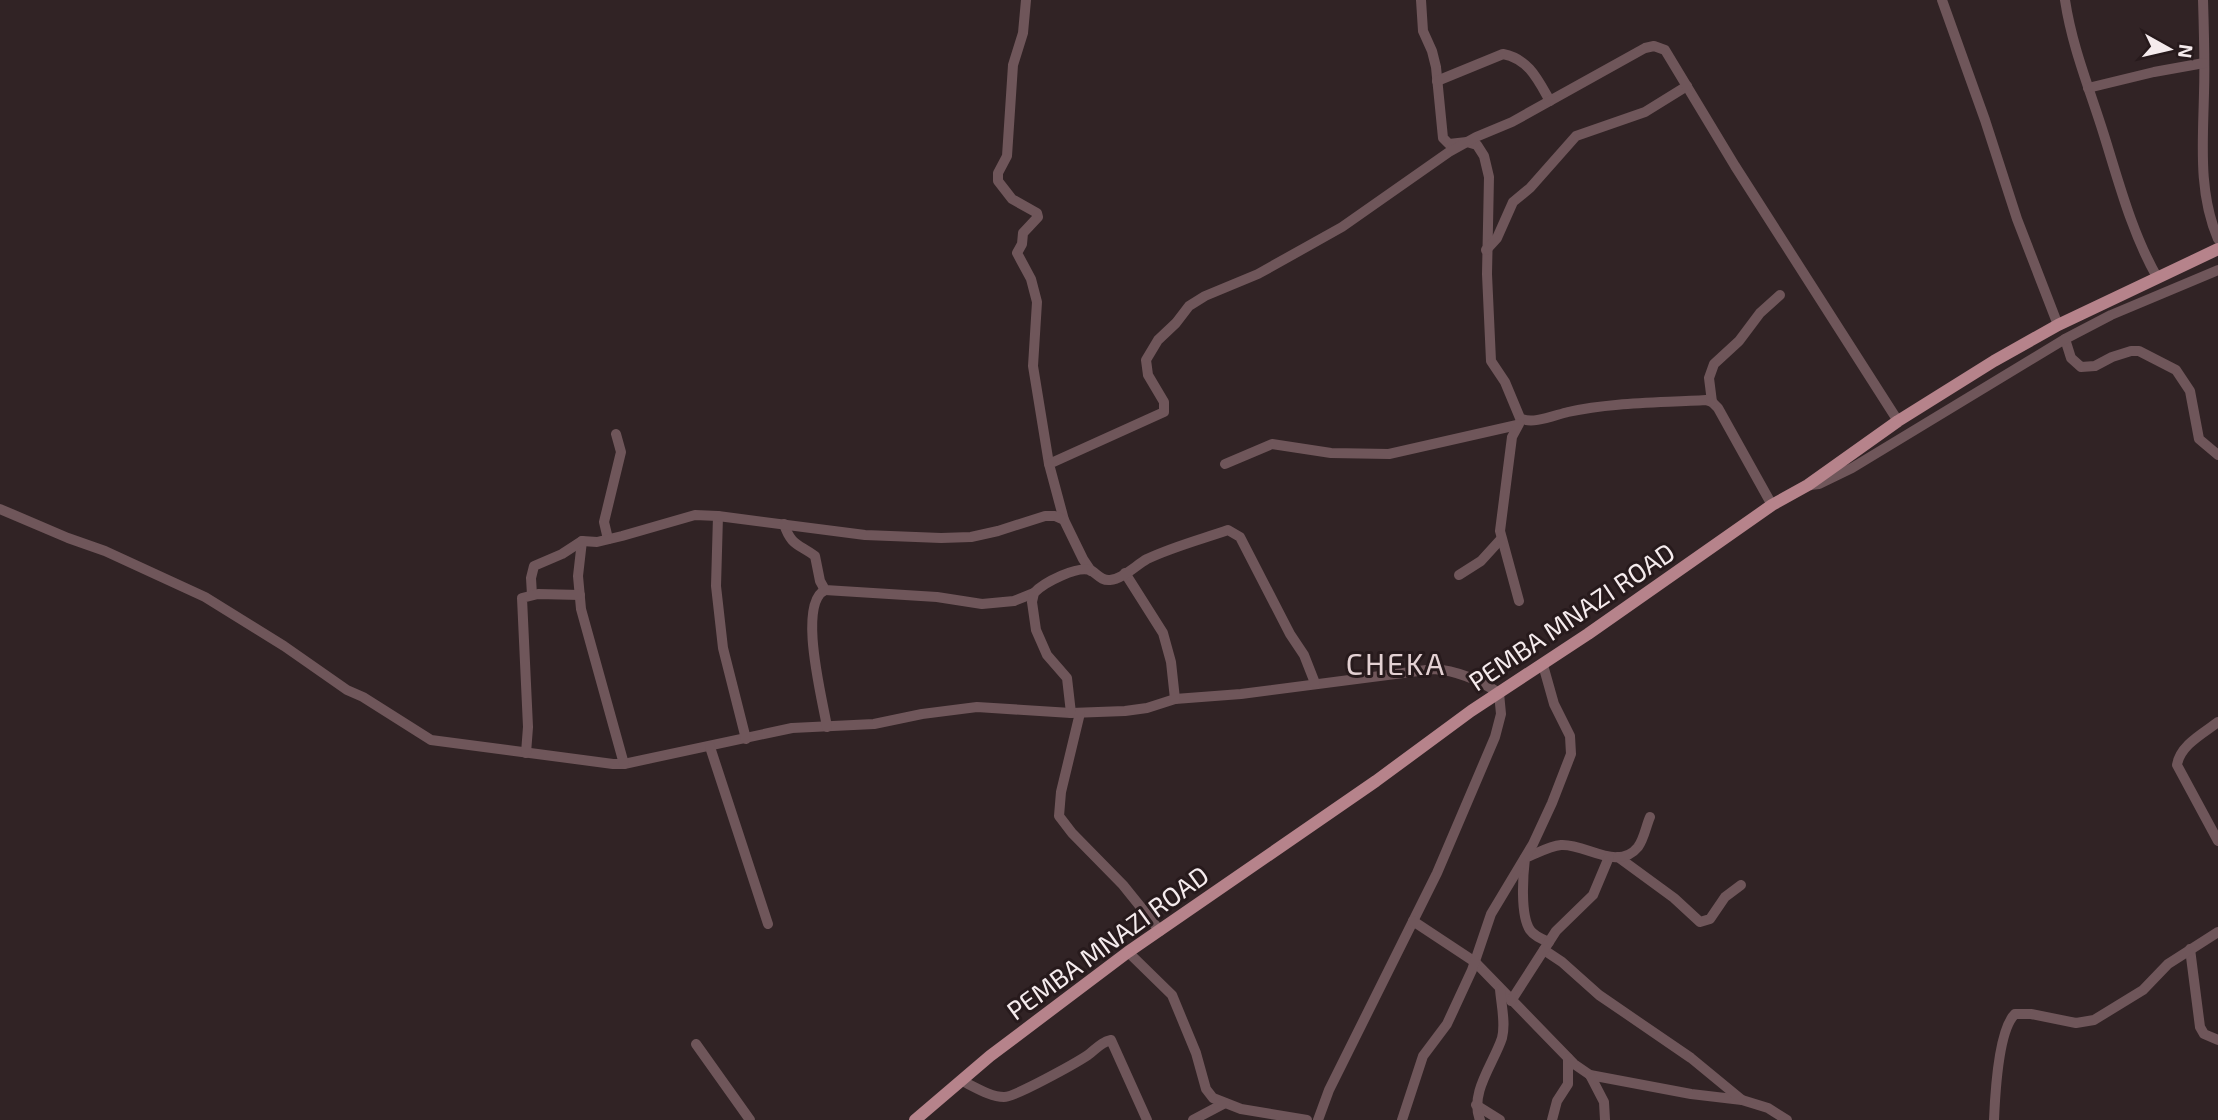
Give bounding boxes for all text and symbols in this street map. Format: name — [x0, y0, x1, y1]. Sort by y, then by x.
north arrow — [2134, 14, 2204, 84]
text: N — [2174, 43, 2199, 60]
street label: PEMBA MNAZI ROAD — [1462, 536, 1680, 696]
district label: CHEKA — [1346, 645, 1446, 681]
street label: PEMBA MNAZI ROAD — [1000, 858, 1214, 1026]

